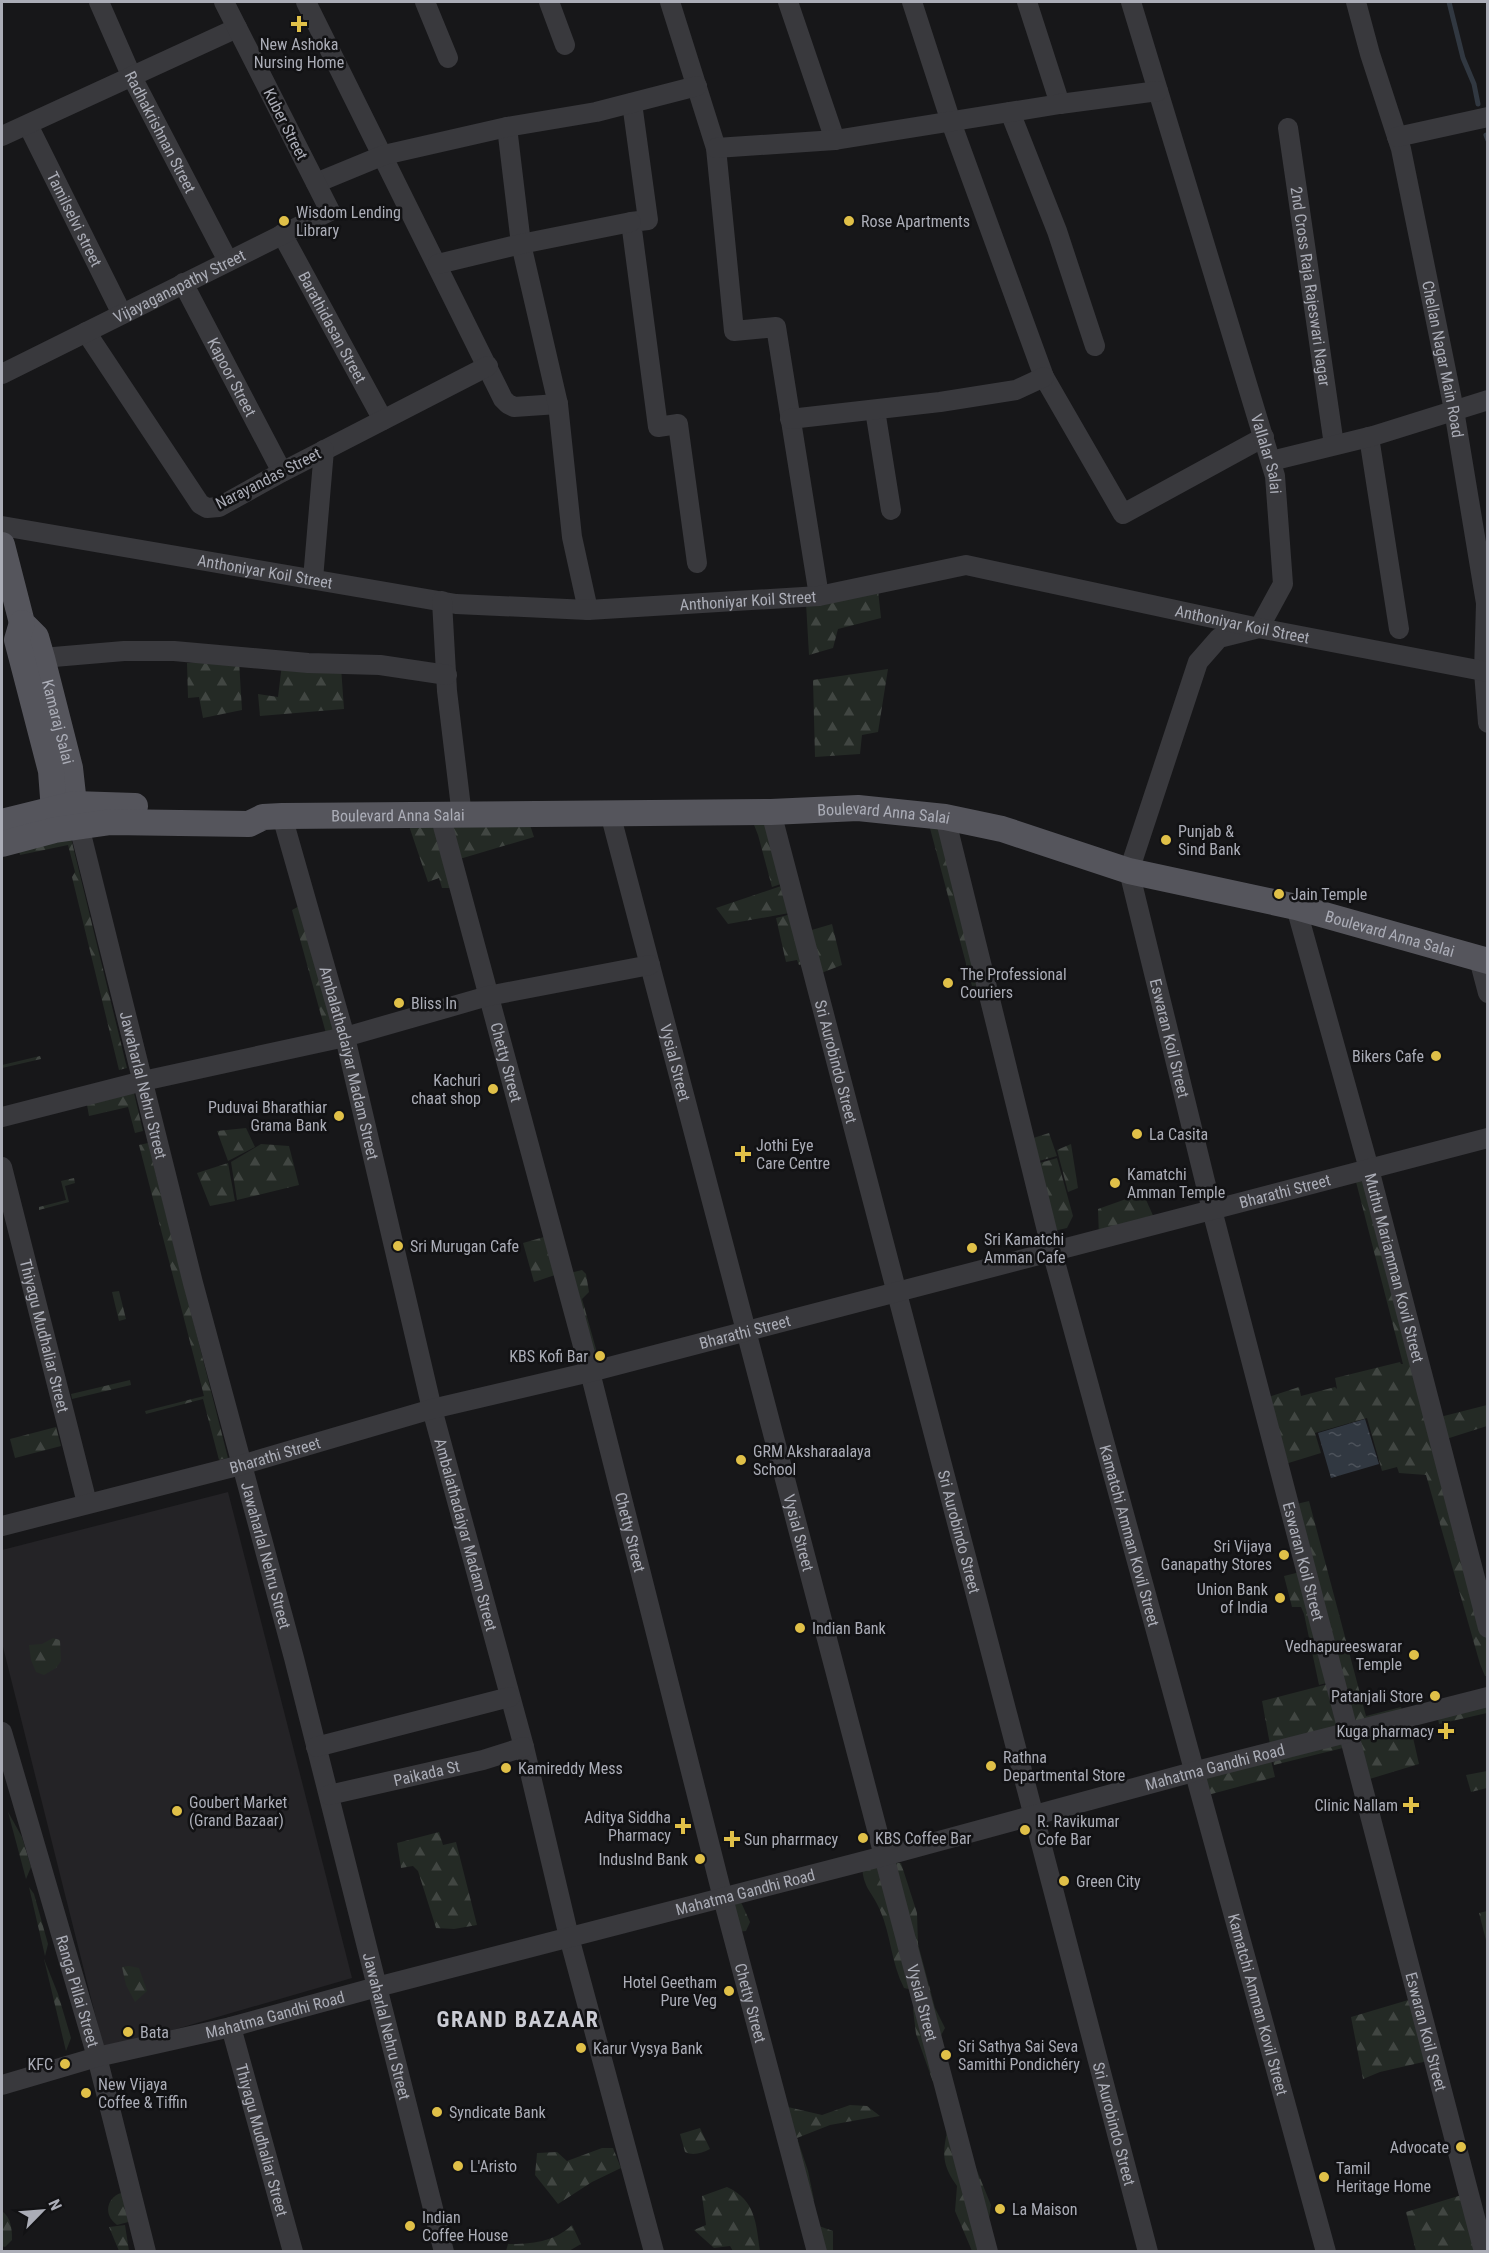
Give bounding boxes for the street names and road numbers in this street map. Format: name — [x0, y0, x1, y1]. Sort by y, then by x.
street label: Radhakrishnan Street — [121, 68, 200, 197]
street label: Kuber Street — [259, 85, 312, 163]
street label: Tamilselvi street — [43, 169, 106, 270]
street label: 2nd Cross Raja Rajeswari Nagar — [1287, 185, 1334, 388]
street label: Vijayaganapathy Street — [110, 245, 249, 327]
street label: Barathidasan Street — [294, 268, 370, 387]
street label: Chellan Nagar Main Road — [1418, 279, 1467, 439]
street label: Kapoor Street — [203, 334, 260, 420]
street label: Vallalar Salai — [1247, 412, 1285, 494]
street label: Narayandas Street — [212, 444, 324, 513]
street label: Anthoniyar Koil Street — [196, 551, 334, 593]
street label: Anthoniyar Koil Street — [679, 587, 817, 614]
street label: Anthoniyar Koil Street — [1173, 601, 1311, 648]
street label: Kamaraj Salai — [38, 678, 78, 766]
street label: Boulevard Anna Salai — [817, 799, 952, 828]
street label: Boulevard Anna Salai — [331, 806, 465, 826]
street label: Boulevard Anna Salai — [1323, 907, 1456, 961]
street label: Ambalathadaiyar Madam Street — [315, 964, 382, 1162]
street label: Eswaran Koil Street — [1146, 977, 1193, 1100]
street label: Sri Aurobindo Street — [811, 998, 861, 1126]
street label: Jawaharlal Nehru Street — [116, 1009, 171, 1161]
street label: Chetty Street — [486, 1020, 526, 1104]
street label: Vysial Street — [656, 1022, 694, 1104]
street label: Bharathi Street — [1237, 1170, 1333, 1212]
street label: Muthu Mariamman Kovil Street — [1360, 1171, 1428, 1365]
street label: Thiyagu Mudhaliar Street — [16, 1257, 73, 1415]
street label: Bharathi Street — [697, 1311, 793, 1353]
street label: Bharathi Street — [228, 1433, 323, 1478]
street label: Ambalathadaiyar Madam Street — [430, 1436, 501, 1633]
street label: Kamatchi Amman Kovil Street — [1095, 1443, 1163, 1629]
street label: Sri Aurobindo Street — [934, 1468, 984, 1596]
street label: Jawaharlal Nehru Street — [237, 1480, 295, 1631]
street label: Chetty Street — [611, 1490, 649, 1574]
street label: Vysial Street — [779, 1492, 818, 1574]
street label: Eswaran Koil Street — [1279, 1500, 1328, 1623]
street label: Mahatma Gandhi Road — [1143, 1740, 1287, 1795]
street label: Paikada St — [392, 1757, 462, 1790]
street label: Mahatma Gandhi Road — [674, 1865, 817, 1919]
street label: Kamatchi Amman Kovil Street — [1224, 1911, 1292, 2098]
street label: Ranga Pillai Street — [52, 1933, 103, 2050]
street label: Jawaharlal Nehru Street — [359, 1950, 414, 2102]
street label: Chetty Street — [731, 1961, 770, 2045]
street label: Vysial Street — [903, 1962, 941, 2044]
street label: Eswaran Koil Street — [1401, 1970, 1451, 2093]
street label: Mahatma Gandhi Road — [204, 1987, 347, 2042]
street label: Sri Aurobindo Street — [1089, 2060, 1139, 2188]
street label: Thiyagu Mudhaliar Street — [232, 2061, 292, 2219]

